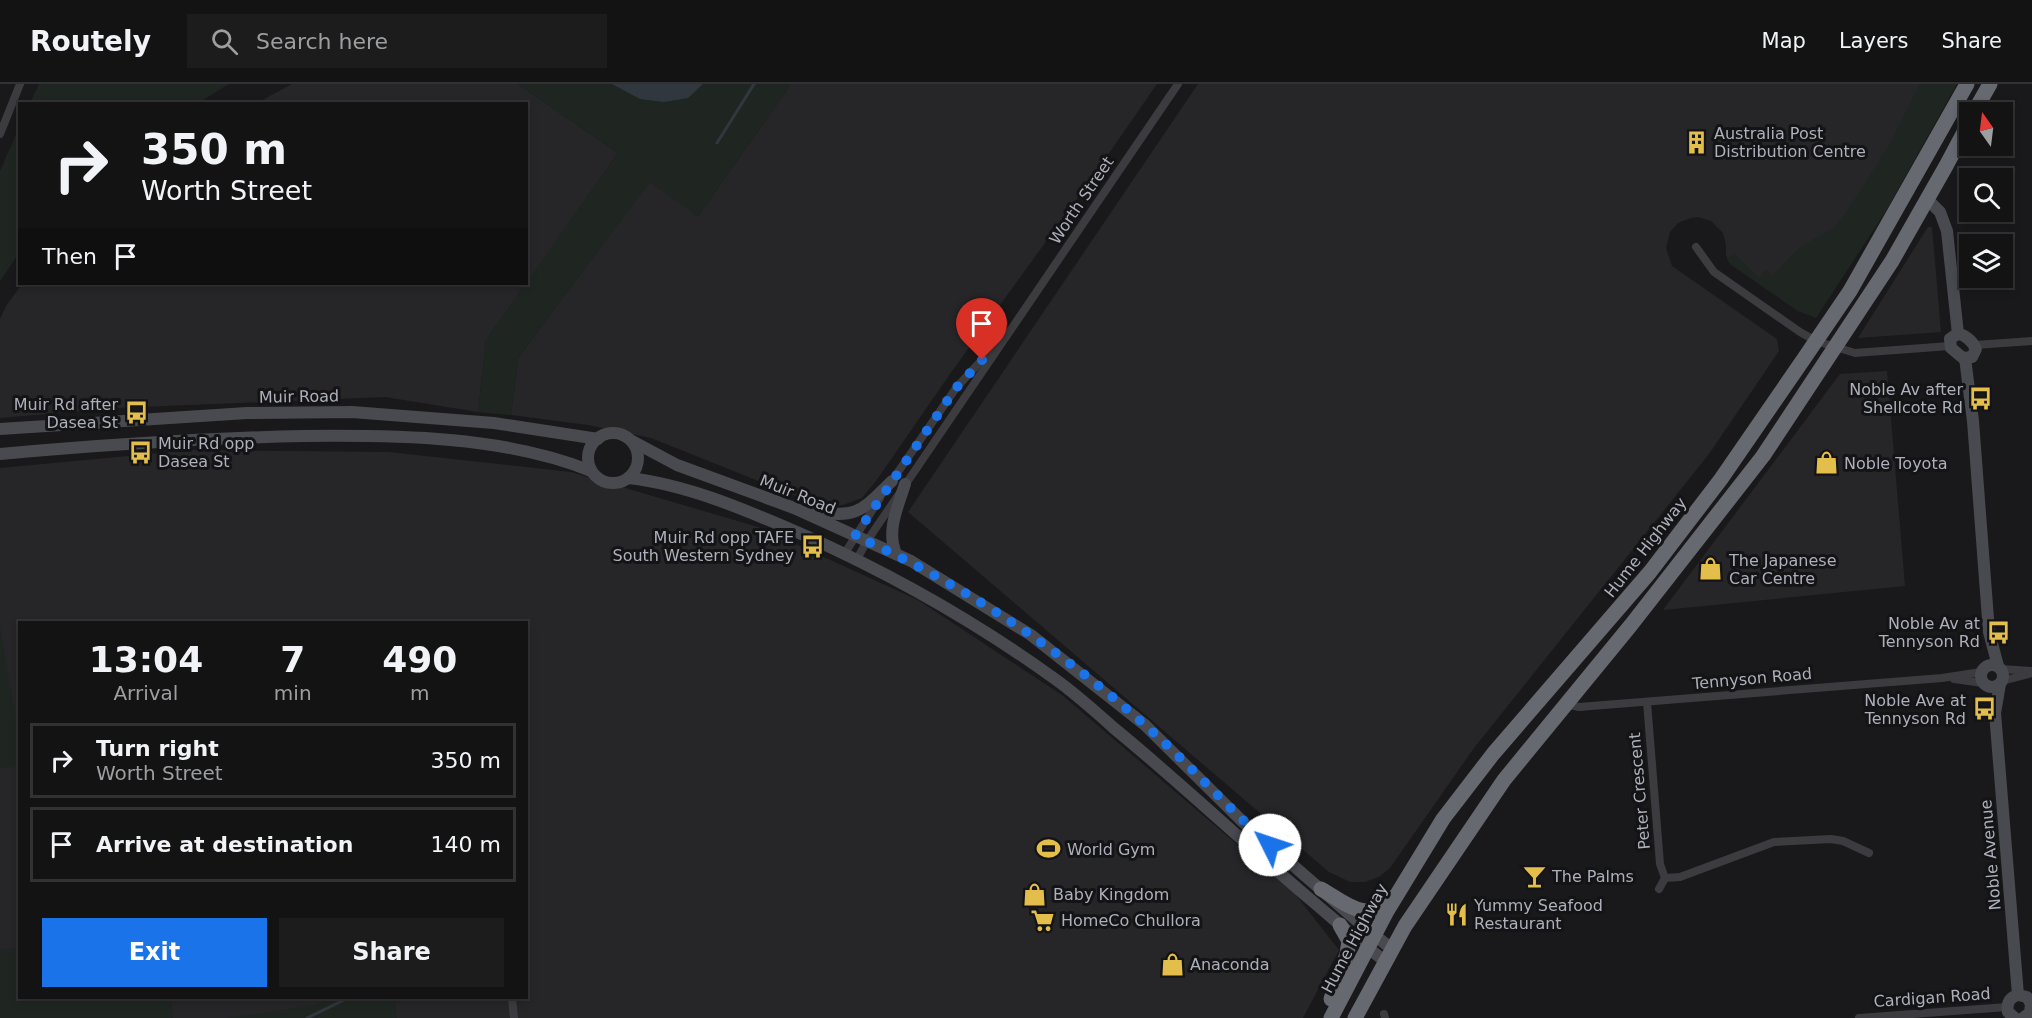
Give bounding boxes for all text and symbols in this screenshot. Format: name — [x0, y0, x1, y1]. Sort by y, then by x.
search box — [187, 14, 607, 68]
text: Routely — [30, 25, 151, 58]
icon: search — [208, 25, 241, 58]
text: Search here — [256, 29, 388, 54]
text: Map — [1762, 29, 1806, 53]
text: Layers — [1839, 29, 1908, 53]
text: Share — [1941, 29, 2002, 53]
north arrow — [1959, 102, 2013, 156]
map controls — [1959, 102, 2013, 288]
place label: Australia Post Distribution Centre — [1714, 124, 1866, 161]
text: 350 m — [141, 125, 287, 174]
icon: right — [42, 126, 120, 204]
building icon: Australia Post Distribution Centre — [1683, 129, 1709, 155]
street label: Worth Street — [1045, 153, 1118, 248]
button: search — [1959, 168, 2013, 222]
text: Worth Street — [141, 175, 312, 206]
button: layers — [1959, 234, 2013, 288]
icon: arrive — [109, 240, 142, 273]
text: Then — [42, 244, 97, 269]
pin — [956, 298, 1007, 360]
icon: arrive — [965, 307, 998, 340]
place label: Noble Av after Shellcote Rd — [1849, 380, 1963, 417]
bus stop icon: Noble Av after Shellcote Rd — [1968, 385, 1994, 411]
street label: Muir Road — [259, 386, 339, 407]
place label: Muir Rd after Dasea St — [14, 395, 118, 432]
bus stop icon: Muir Rd after Dasea St — [123, 400, 149, 426]
place label: Muir Rd opp Dasea St — [158, 434, 255, 471]
bus stop icon: Muir Rd opp Dasea St — [127, 439, 153, 465]
shop icon: Noble Toyota — [1813, 450, 1839, 476]
place label: Noble Toyota — [1844, 454, 1947, 473]
street label: Muir Road — [757, 471, 839, 518]
street label: Hume Highway — [1600, 493, 1690, 601]
place label: Muir Rd opp TAFE South Western Sydney — [612, 528, 794, 565]
bus stop icon: Muir Rd opp TAFE South Western Sydney — [799, 533, 825, 559]
place label: The Japanese Car Centre — [1728, 551, 1837, 588]
shop icon: The Japanese Car Centre — [1698, 556, 1724, 582]
place label: Noble Av at Tennyson Rd — [1878, 614, 1980, 651]
bus stop icon: Noble Av at Tennyson Rd — [1985, 619, 2011, 645]
text: 13:04 — [89, 639, 203, 680]
text: 7 — [280, 639, 305, 680]
text: 490 — [382, 639, 457, 680]
street label: Tennyson Road — [1690, 664, 1813, 693]
text: Arrival — [113, 681, 178, 705]
text: min — [274, 681, 312, 705]
text: m — [410, 681, 430, 705]
place label: Noble Ave at Tennyson Rd — [1864, 691, 1966, 728]
bus stop icon: Noble Ave at Tennyson Rd — [1971, 696, 1997, 722]
street label: Peter Crescent — [1625, 732, 1654, 850]
text: Turn right — [96, 736, 219, 761]
icon: right — [45, 744, 78, 777]
text: 350 m — [431, 748, 501, 773]
text: Worth Street — [96, 761, 223, 785]
street label: Noble Avenue — [1976, 799, 2005, 911]
position arrow — [1238, 813, 1302, 877]
icon: arrive — [45, 828, 78, 861]
text: Arrive at destination — [96, 832, 353, 857]
text: 140 m — [431, 832, 501, 857]
sports icon: World Gym — [1036, 836, 1062, 862]
place label: World Gym — [1067, 840, 1155, 859]
bar icon: The Palms — [1521, 863, 1547, 889]
place label: The Palms — [1551, 867, 1634, 886]
street label: Hume Highway — [1317, 880, 1391, 996]
shop icon: Baby Kingdom — [1022, 881, 1048, 907]
place label: Baby Kingdom — [1053, 885, 1169, 904]
place label: Yummy Seafood Restaurant — [1473, 896, 1603, 933]
restaurant icon: Yummy Seafood Restaurant — [1443, 901, 1469, 927]
supermarket icon: HomeCo Chullora — [1030, 907, 1056, 933]
place label: HomeCo Chullora — [1061, 911, 1201, 930]
button: Exit — [42, 918, 267, 987]
button: Share — [279, 918, 504, 987]
shop icon: Anaconda — [1159, 951, 1185, 977]
place label: Anaconda — [1190, 955, 1270, 974]
street label: Cardigan Road — [1873, 984, 1991, 1011]

